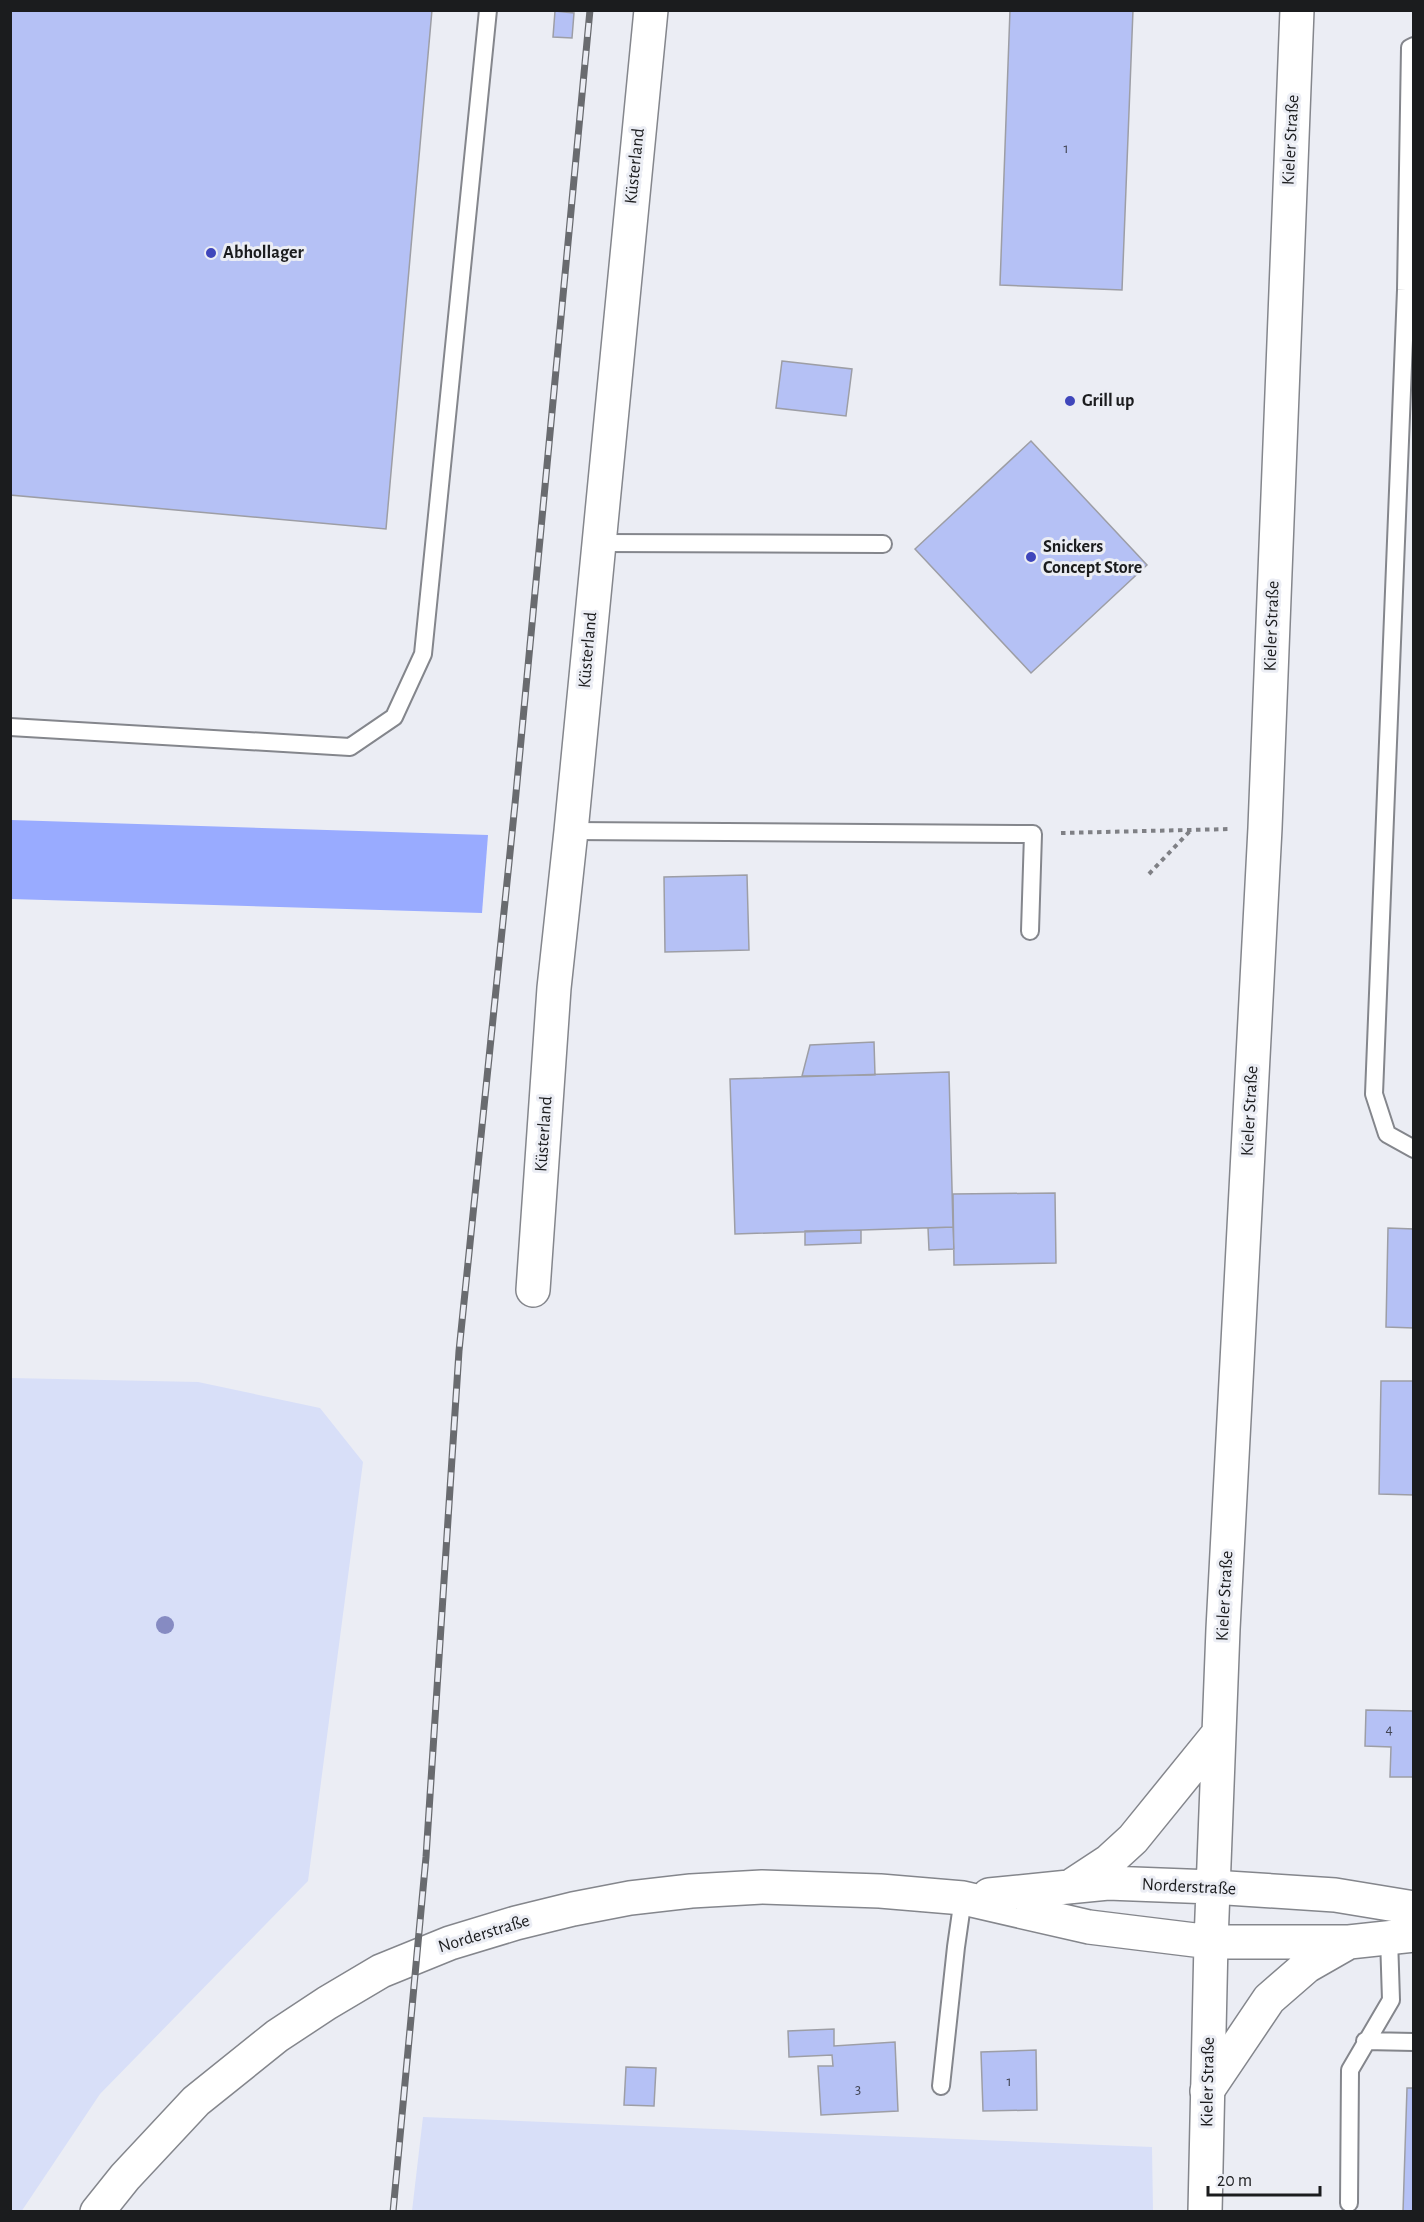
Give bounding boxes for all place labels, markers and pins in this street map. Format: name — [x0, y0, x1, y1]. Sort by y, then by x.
place label: Abhollager — [223, 244, 304, 262]
marker: Abhollager — [204, 246, 218, 260]
place label: Grill up — [1082, 392, 1134, 410]
marker: Grill up — [1063, 394, 1077, 408]
place label: Snickers Concept Store — [1043, 538, 1142, 577]
marker: Snickers Concept Store — [1024, 550, 1038, 564]

